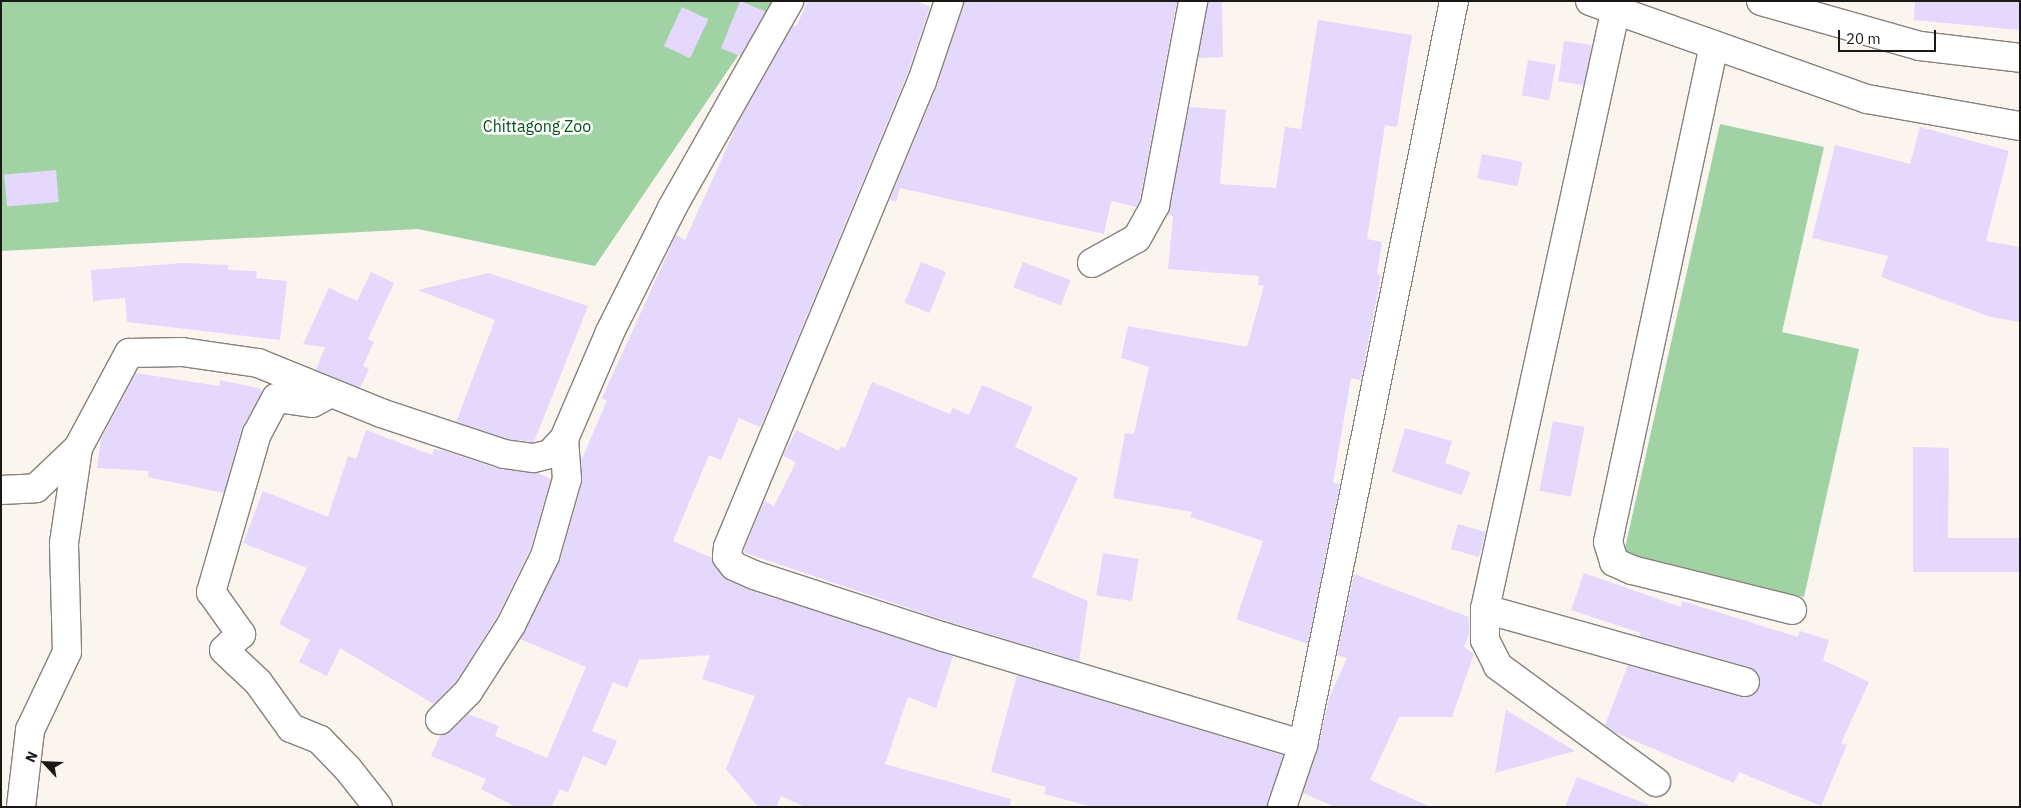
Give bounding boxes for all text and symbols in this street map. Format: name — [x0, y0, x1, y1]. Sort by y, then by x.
scale bar — [1841, 20, 1938, 52]
text: 20 m — [1846, 29, 1881, 48]
park label: Chittagong Zoo — [483, 116, 591, 136]
north arrow — [20, 738, 70, 788]
text: N — [21, 748, 42, 765]

